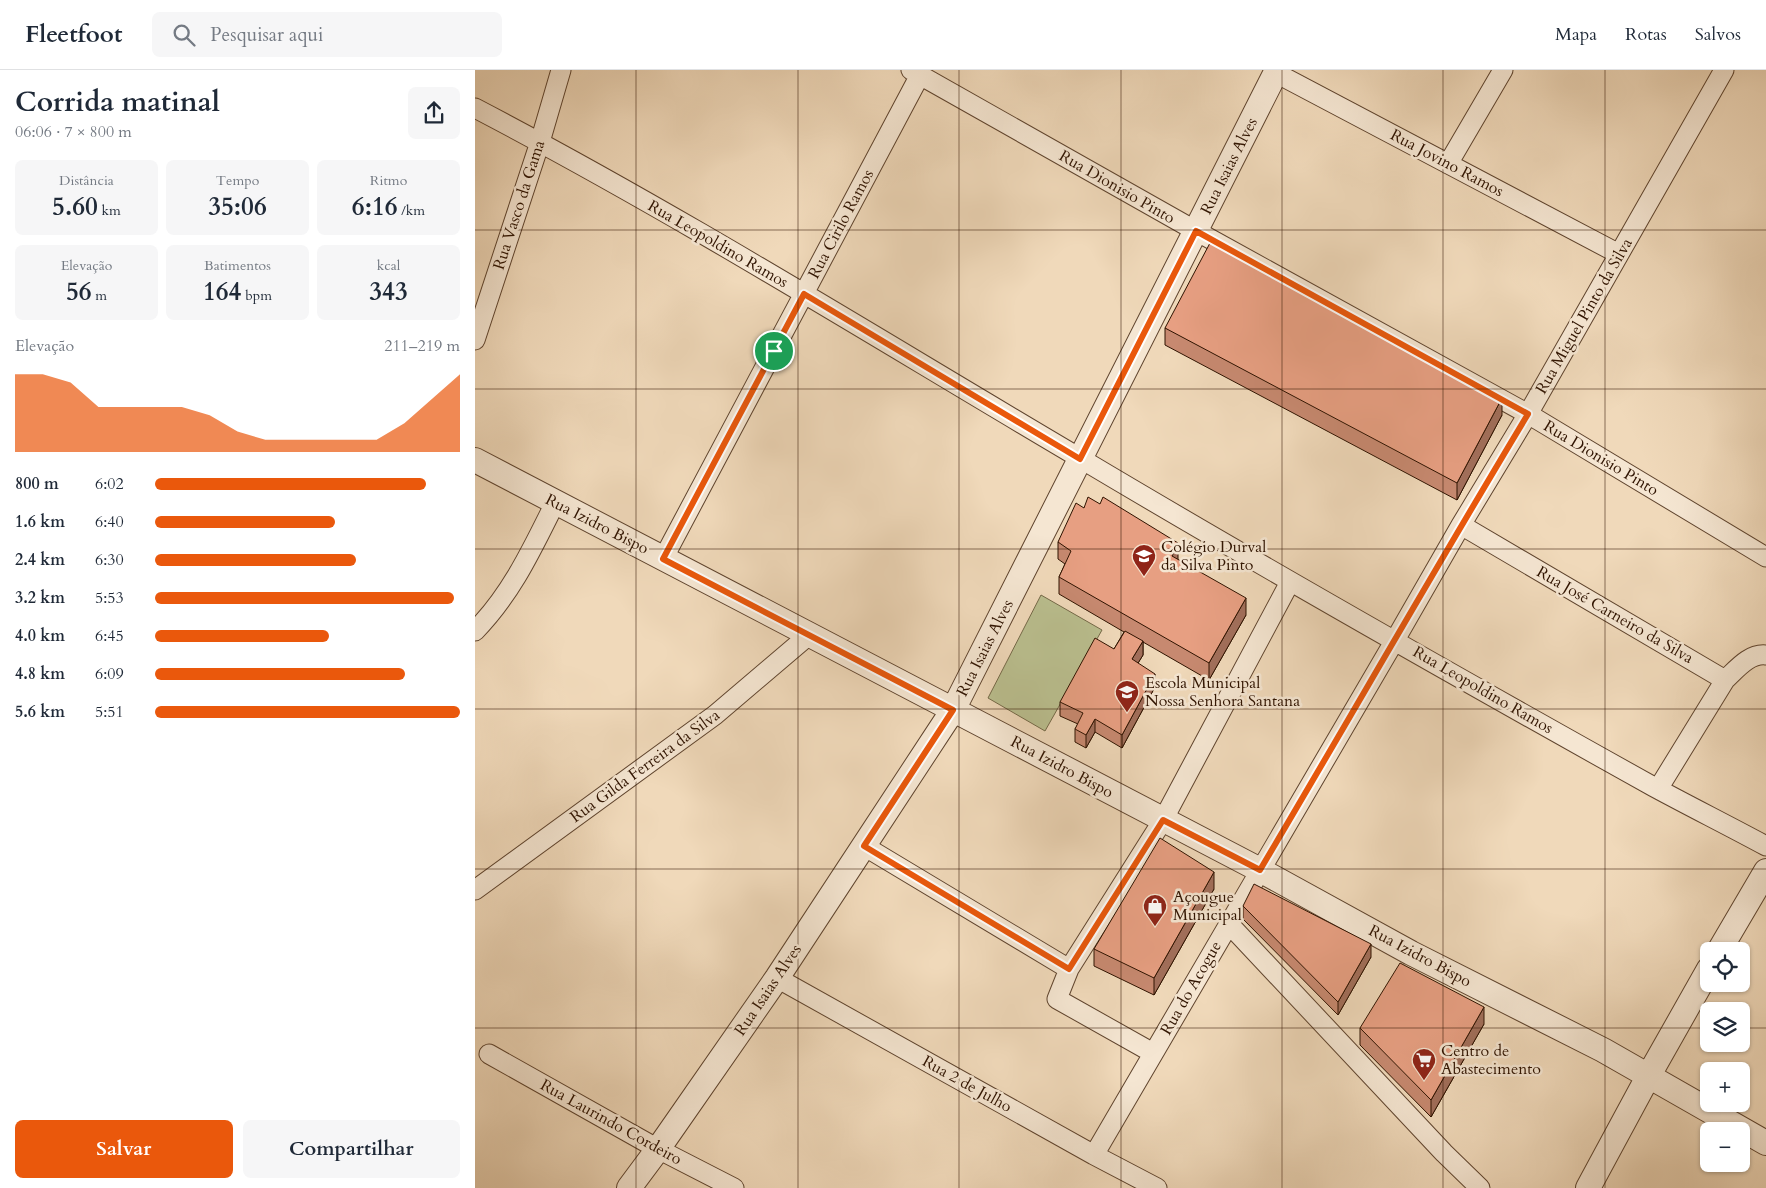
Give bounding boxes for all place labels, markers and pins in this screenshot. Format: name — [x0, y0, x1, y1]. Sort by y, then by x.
pin — [753, 330, 795, 372]
place label: Colégio Durval da Silva Pinto — [1161, 536, 1266, 576]
school or university icon: Colégio Durval da Silva Pinto — [1131, 543, 1157, 577]
place label: Escola Municipal Nossa Senhora Santana — [1145, 672, 1300, 712]
school or university icon: Escola Municipal Nossa Senhora Santana — [1114, 679, 1140, 713]
place label: Açougue Municipal — [1173, 886, 1242, 926]
shop icon: Açougue Municipal — [1142, 893, 1168, 927]
place label: Centro de Abastecimento — [1441, 1040, 1541, 1080]
supermarket icon: Centro de Abastecimento — [1411, 1047, 1437, 1081]

